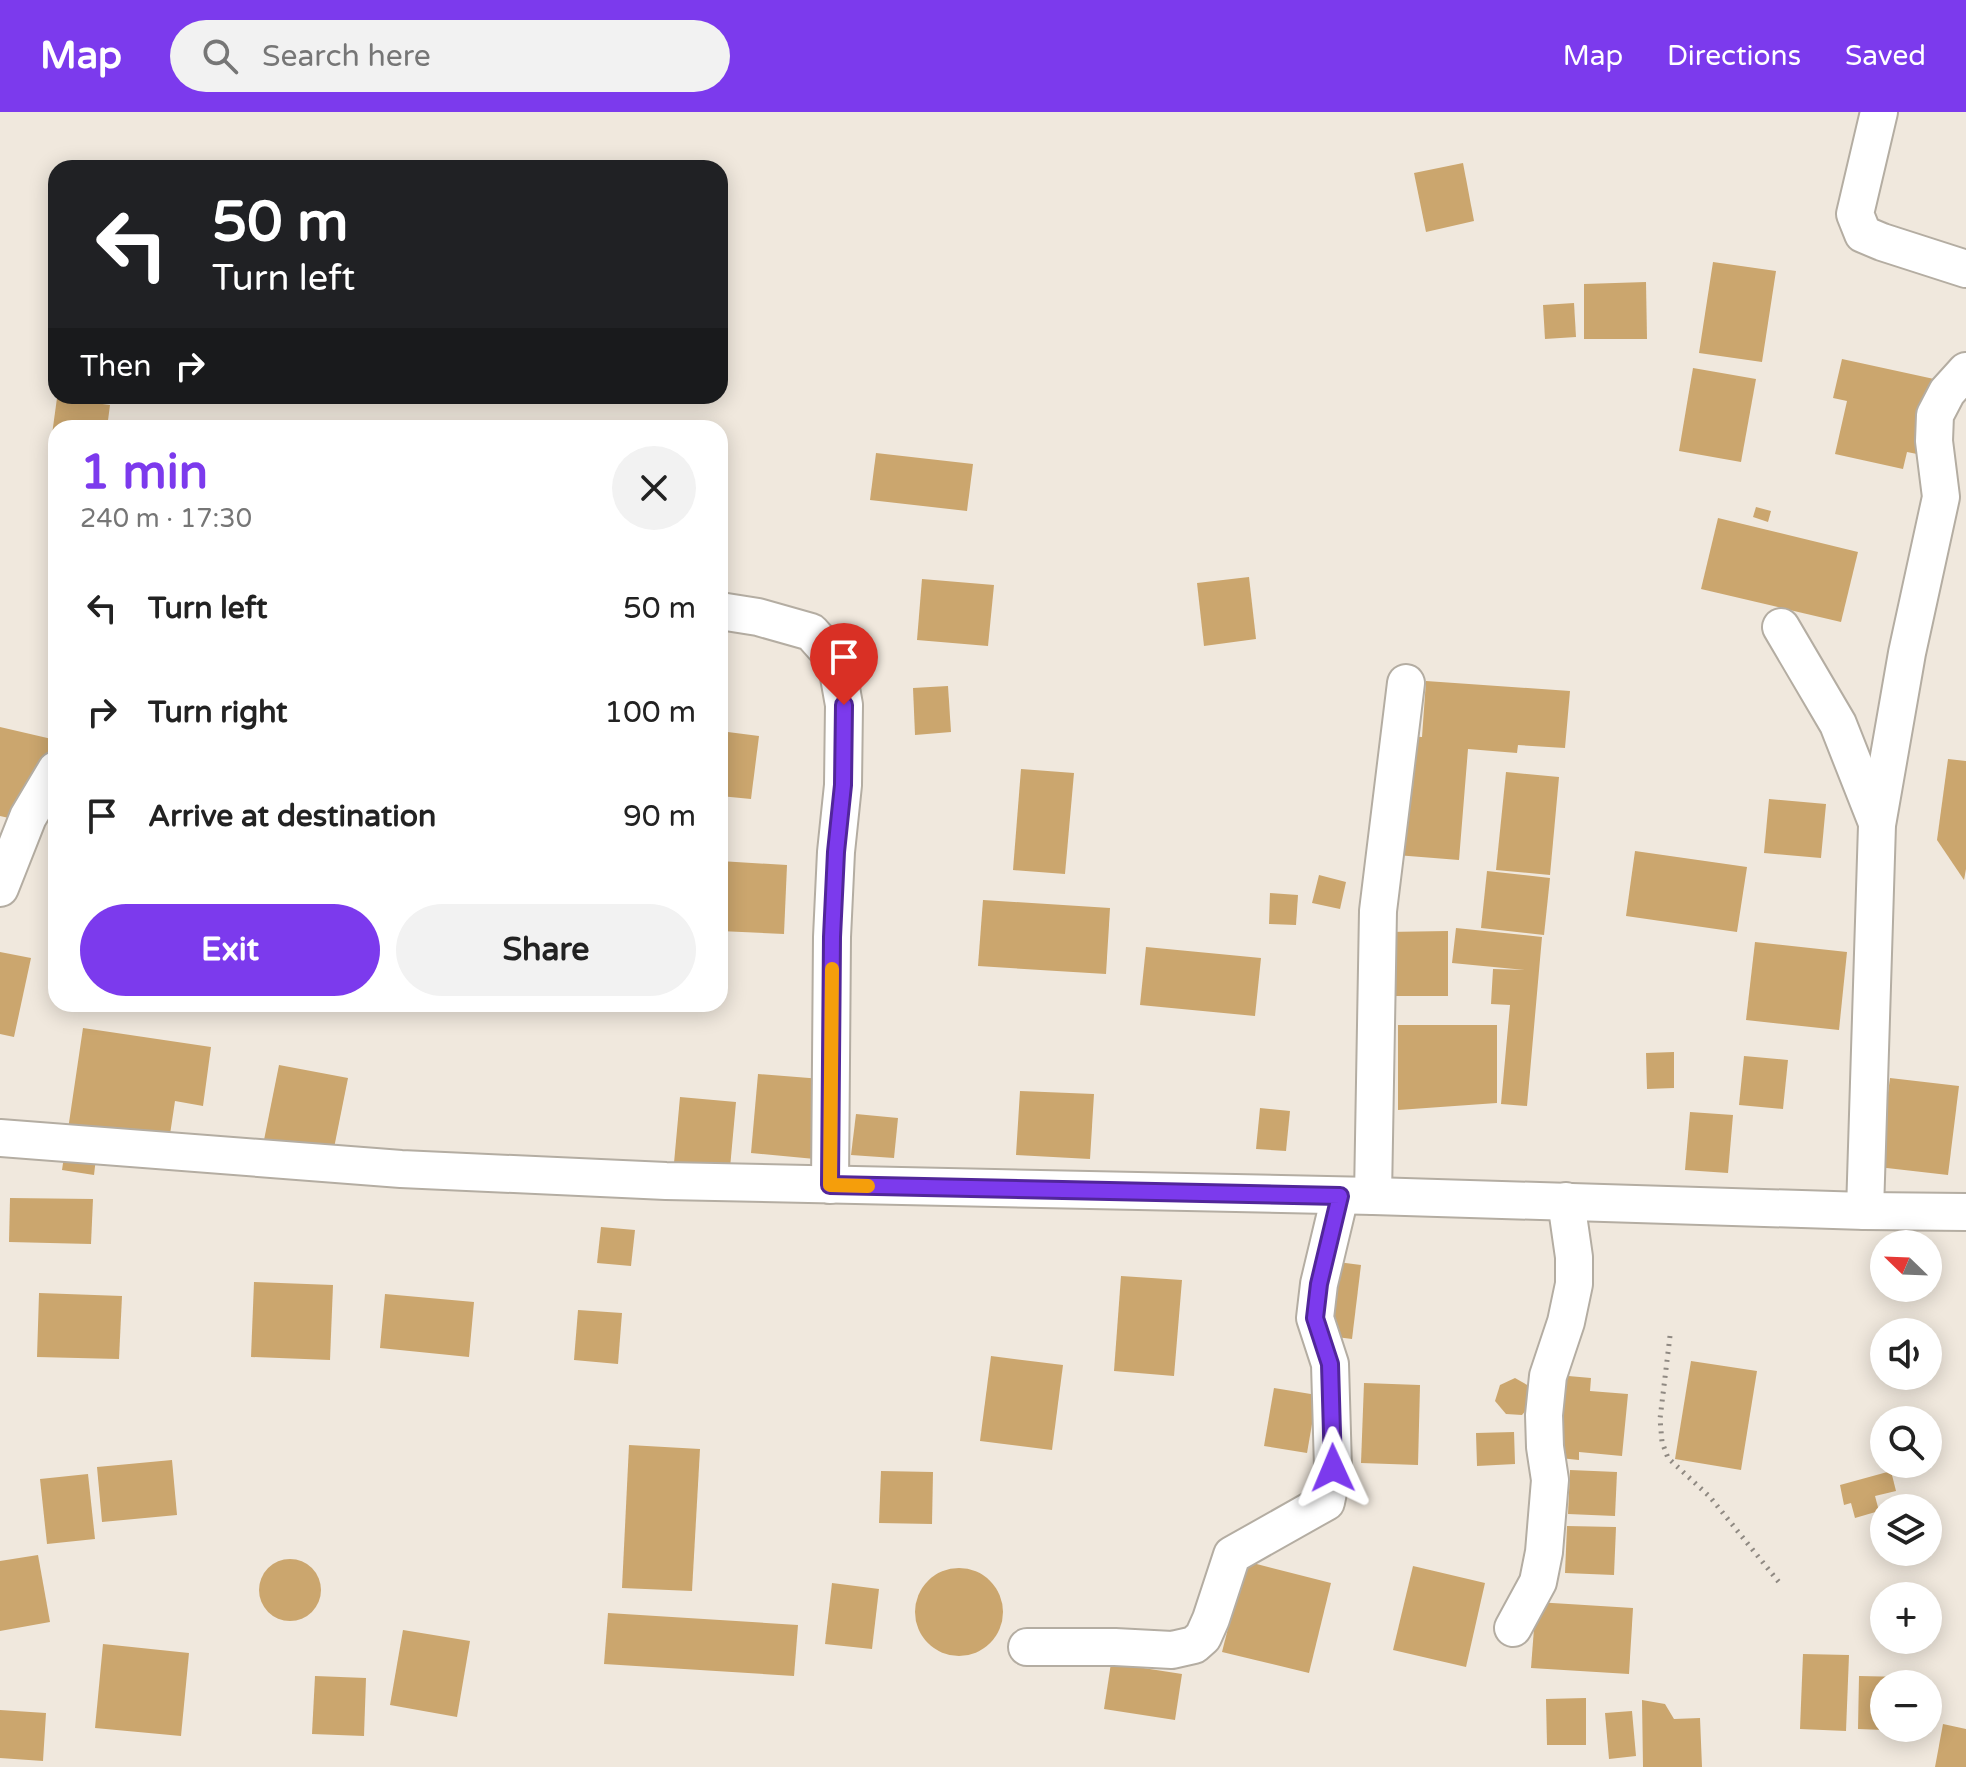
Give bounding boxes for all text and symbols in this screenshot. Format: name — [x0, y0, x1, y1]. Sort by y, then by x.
search box — [170, 20, 730, 92]
text: Map — [40, 33, 122, 79]
icon: search — [198, 34, 242, 78]
text: Search here — [262, 38, 431, 75]
text: Map — [1563, 39, 1623, 73]
text: Directions — [1667, 39, 1801, 73]
text: Saved — [1845, 39, 1926, 73]
text: 50 m — [212, 189, 348, 256]
icon: left — [80, 192, 184, 296]
text: Turn left — [212, 257, 355, 300]
icon: right — [168, 344, 212, 388]
text: Then — [80, 348, 152, 385]
text: 1 min — [80, 444, 208, 502]
button: close — [612, 446, 696, 530]
text: 240 m · 17:30 — [80, 503, 252, 534]
icon: left — [80, 586, 124, 630]
text: Turn left — [148, 590, 267, 627]
text: 50 m — [623, 590, 696, 627]
pin — [810, 623, 878, 705]
icon: arrive — [822, 635, 866, 679]
icon: right — [80, 690, 124, 734]
text: Turn right — [148, 694, 288, 731]
text: 100 m — [604, 694, 696, 731]
icon: arrive — [80, 794, 124, 838]
text: Arrive at destination — [148, 798, 436, 835]
text: 90 m — [623, 798, 696, 835]
button: Exit — [80, 904, 380, 996]
button: Share — [396, 904, 696, 996]
north arrow — [1870, 1230, 1942, 1302]
map controls — [1870, 1230, 1942, 1742]
button: sound — [1870, 1318, 1942, 1390]
button: search — [1870, 1406, 1942, 1478]
position arrow — [1291, 1426, 1375, 1510]
button: layers — [1870, 1494, 1942, 1566]
button: + — [1870, 1582, 1942, 1654]
button: − — [1870, 1670, 1942, 1742]

